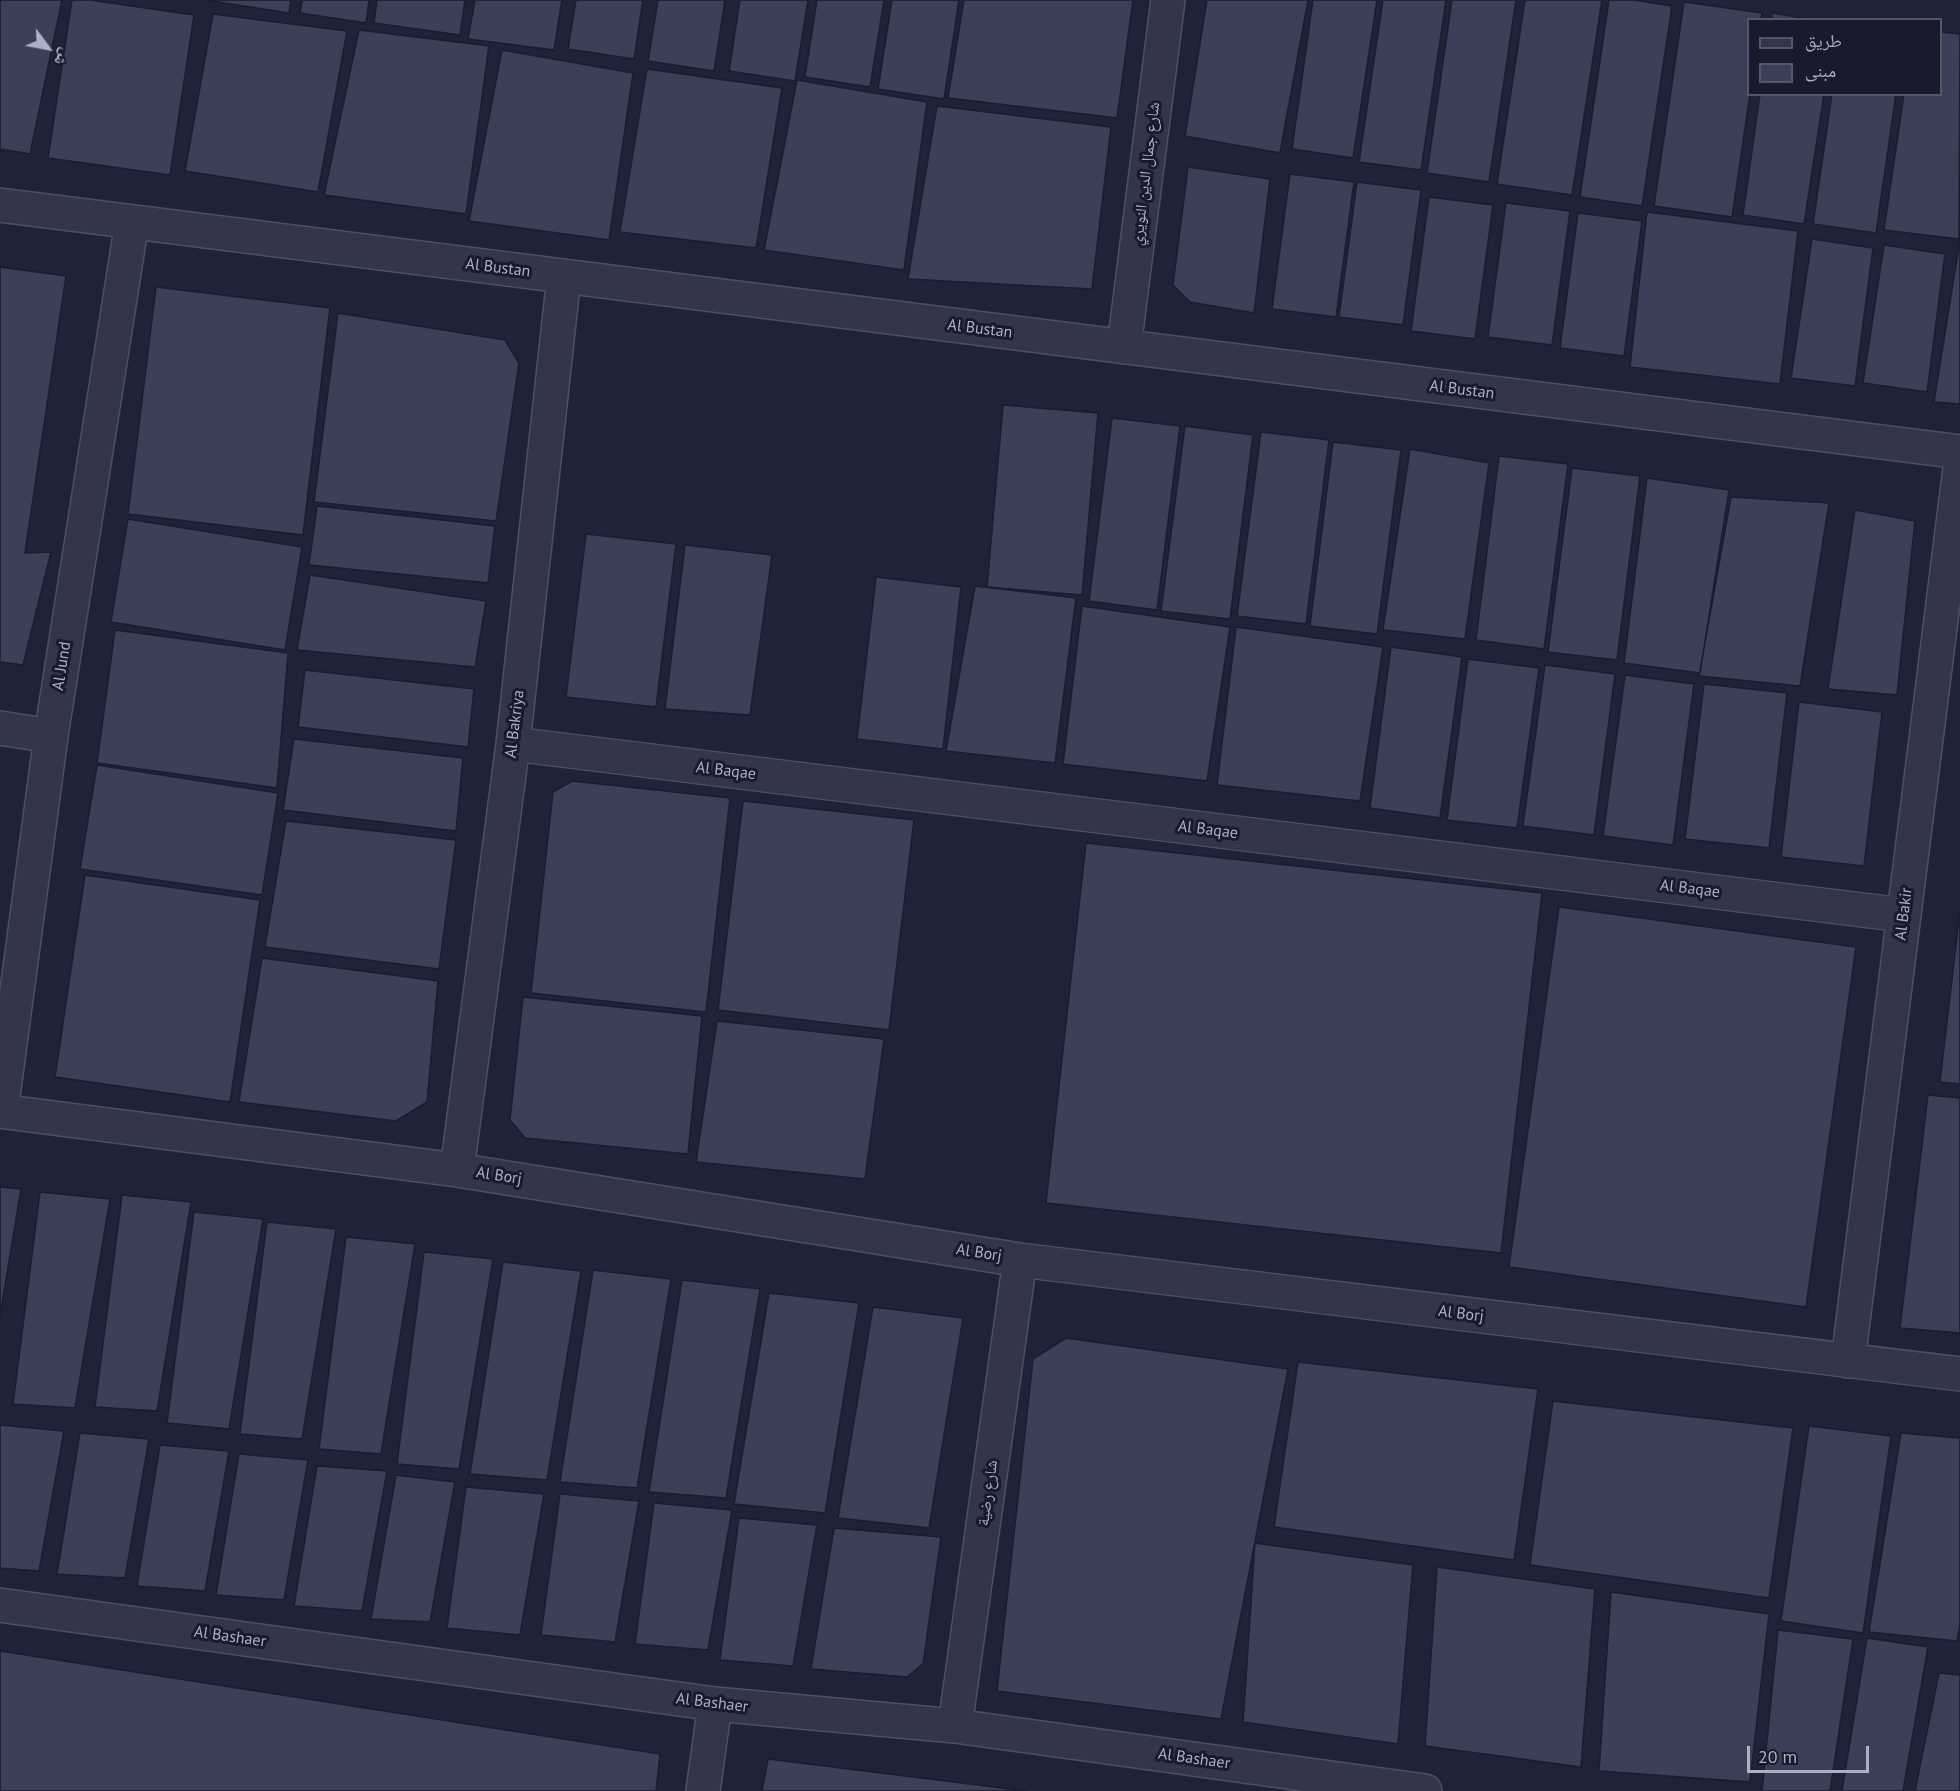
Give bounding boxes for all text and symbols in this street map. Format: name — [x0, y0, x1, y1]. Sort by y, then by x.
north arrow — [18, 18, 78, 78]
legend — [1747, 18, 1942, 96]
text: طريق — [1805, 29, 1842, 52]
text: ش — [50, 45, 76, 70]
text: مبنى — [1805, 59, 1836, 82]
street label: شارع جمال الدين النويري — [1128, 101, 1164, 247]
street label: Al Bustan — [465, 255, 531, 281]
street label: Al Bustan — [947, 316, 1013, 342]
street label: Al Bustan — [1429, 377, 1495, 403]
street label: Al Jund — [49, 640, 75, 692]
street label: Al Bakriya — [501, 689, 529, 759]
street label: Al Baqae — [695, 758, 757, 784]
street label: Al Baqae — [1177, 817, 1239, 843]
street label: Al Baqae — [1659, 876, 1721, 902]
street label: Al Bakir — [1891, 887, 1917, 941]
street label: Al Borj — [475, 1163, 523, 1189]
street label: Al Borj — [955, 1240, 1003, 1266]
street label: Al Borj — [1437, 1302, 1485, 1326]
street label: شارع رضية — [974, 1459, 1002, 1527]
street label: Al Bashaer — [193, 1622, 267, 1652]
street label: Al Bashaer — [675, 1689, 749, 1717]
scale bar — [1750, 1734, 1872, 1772]
street label: Al Bashaer — [1157, 1744, 1231, 1774]
text: 20 m — [1758, 1745, 1797, 1768]

